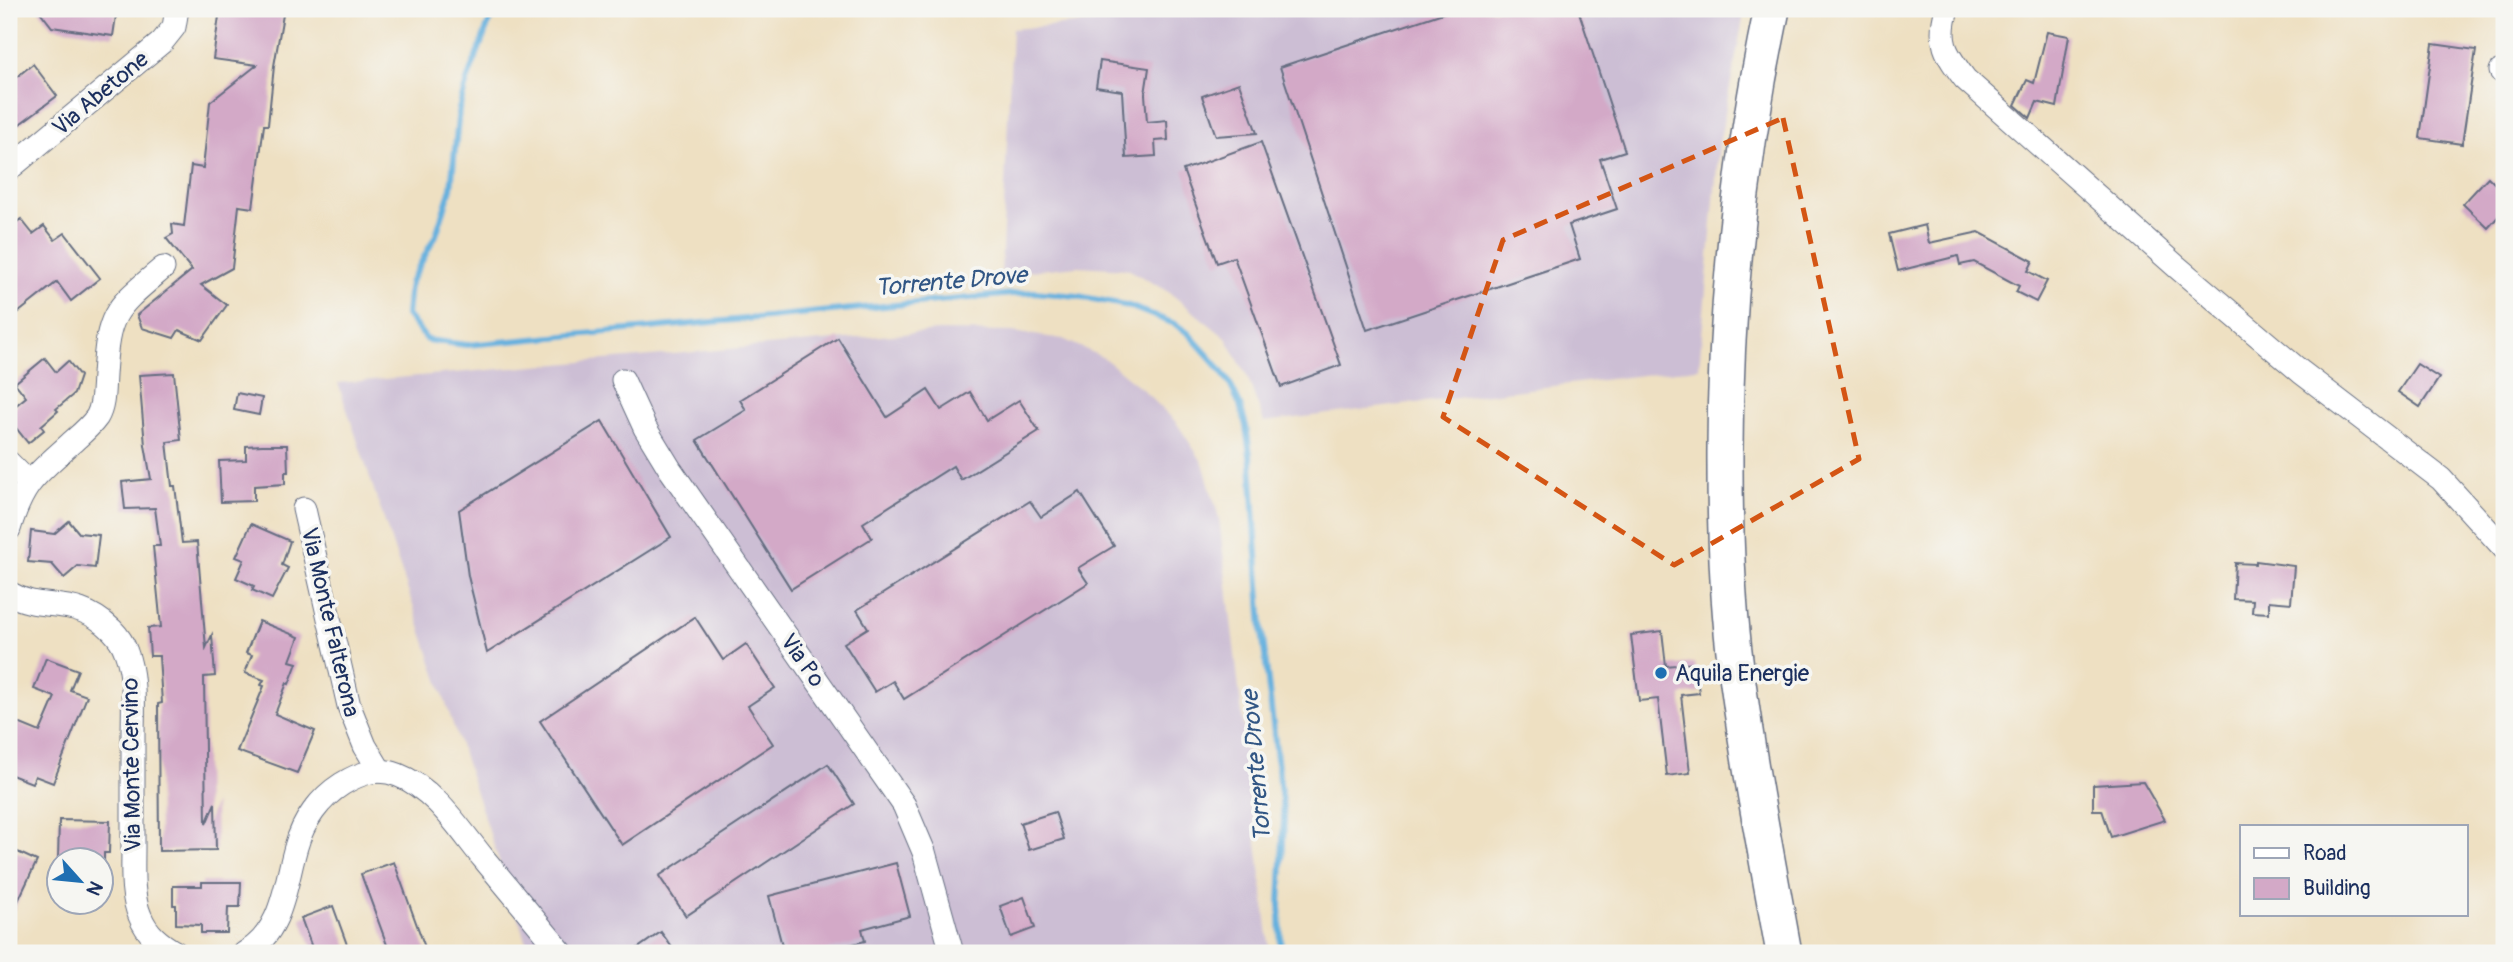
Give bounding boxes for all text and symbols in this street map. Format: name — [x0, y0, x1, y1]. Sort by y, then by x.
street label: Via Abetone — [46, 44, 155, 142]
water label: Torrente Drove — [874, 260, 1030, 303]
street label: Via Monte Falterona — [295, 525, 366, 720]
street label: Via Po — [774, 628, 831, 693]
place label: Aquila Energie — [1675, 659, 1810, 688]
marker: Aquila Energie — [1653, 665, 1669, 681]
street label: Via Monte Cervino — [115, 678, 148, 852]
water label: Torrente Drove — [1235, 687, 1278, 843]
legend — [2240, 825, 2468, 916]
text: Road — [2303, 840, 2347, 867]
north arrow — [46, 846, 116, 916]
text: Building — [2303, 875, 2370, 902]
text: N — [81, 877, 108, 900]

